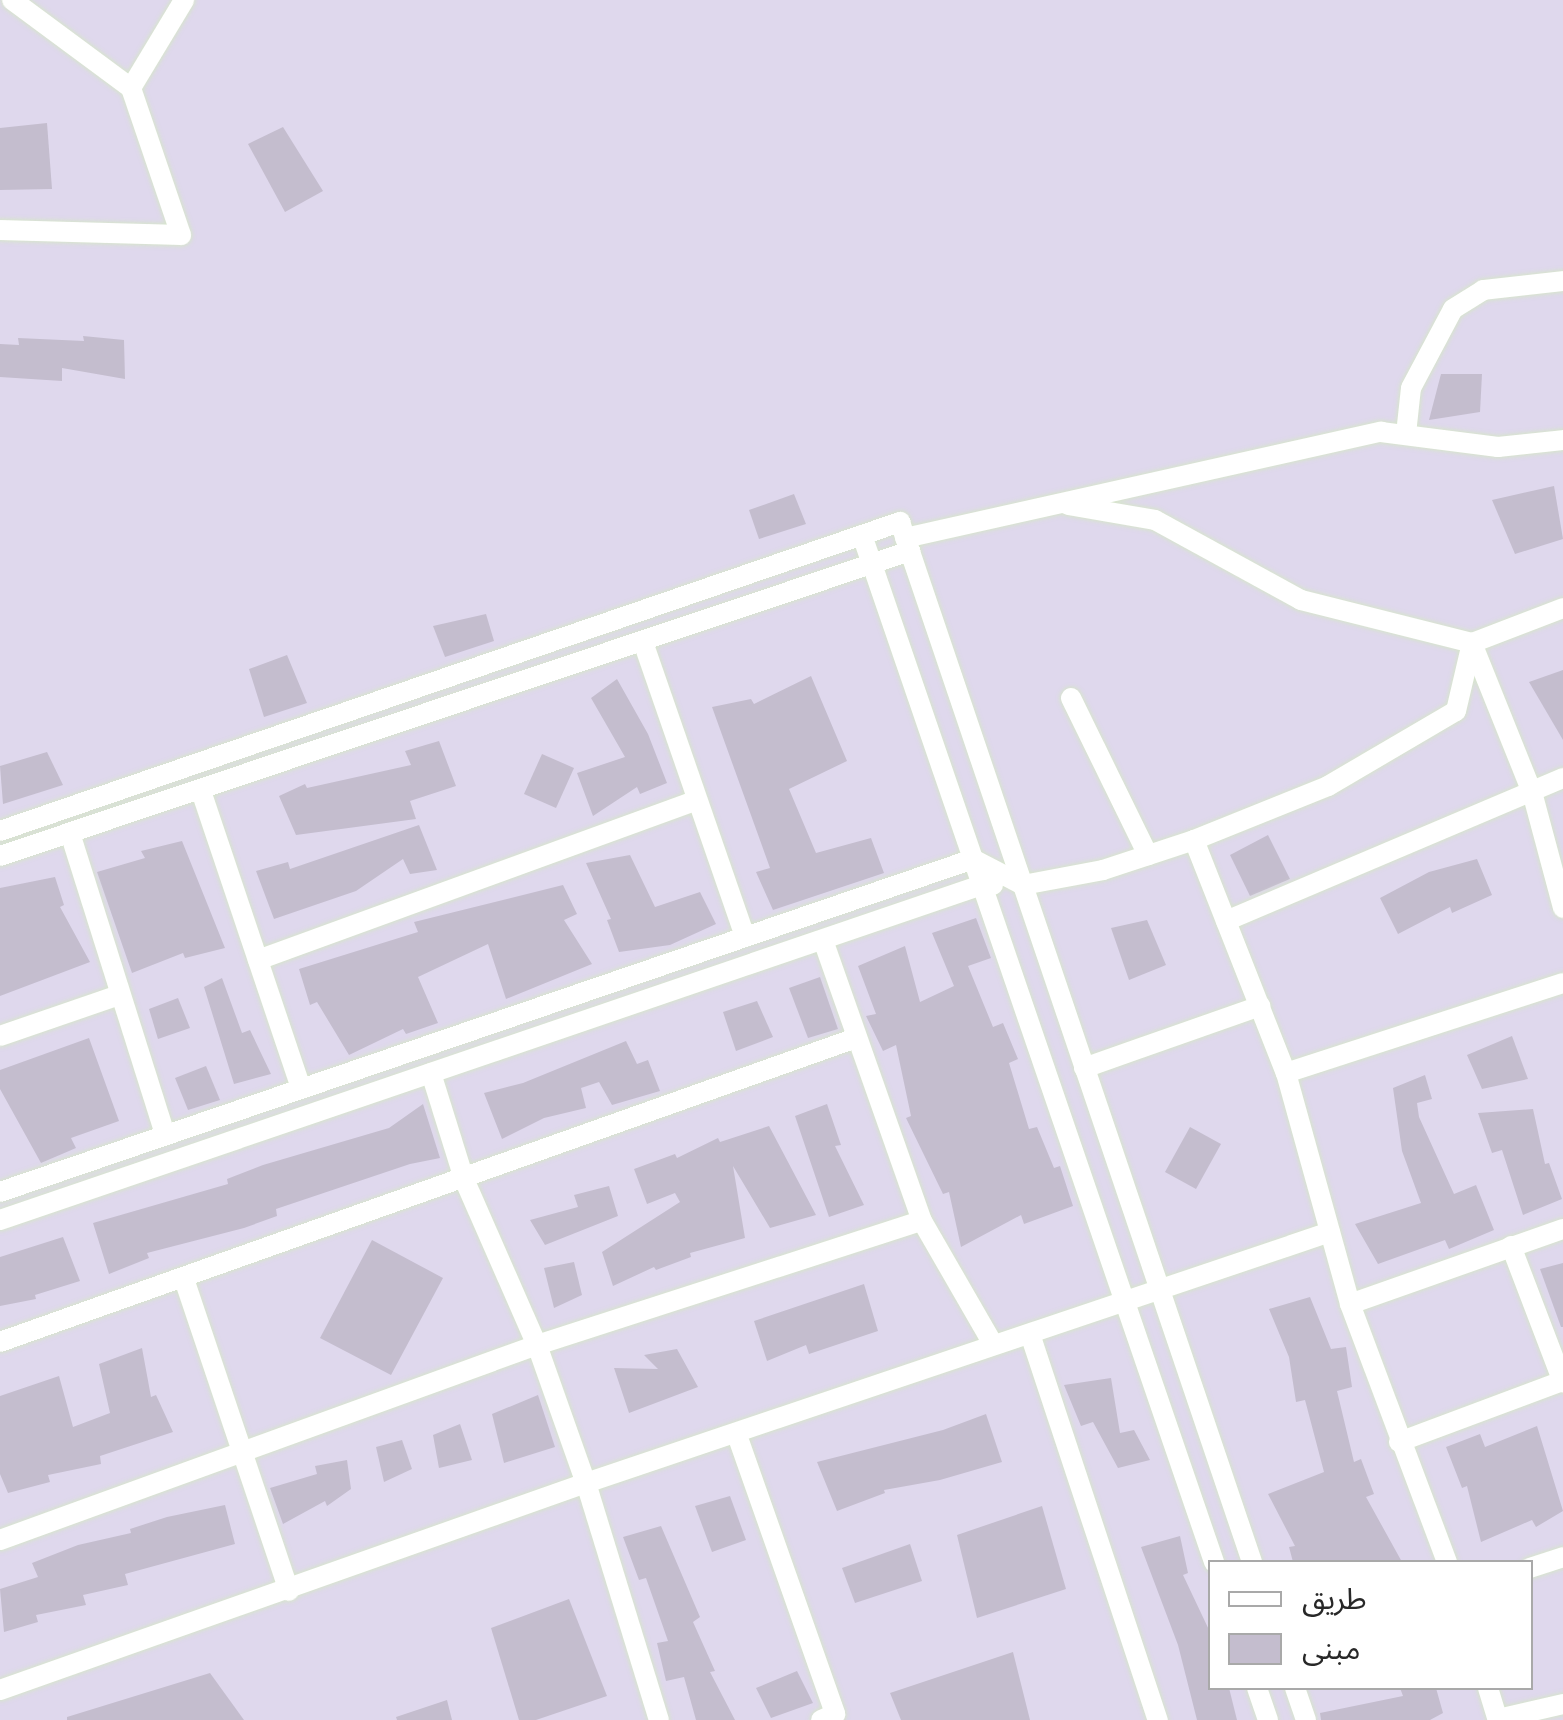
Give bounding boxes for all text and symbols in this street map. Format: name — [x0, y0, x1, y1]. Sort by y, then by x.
legend — [1208, 1560, 1533, 1690]
text: طريق — [1302, 1579, 1367, 1617]
text: مبنى — [1302, 1629, 1360, 1667]

